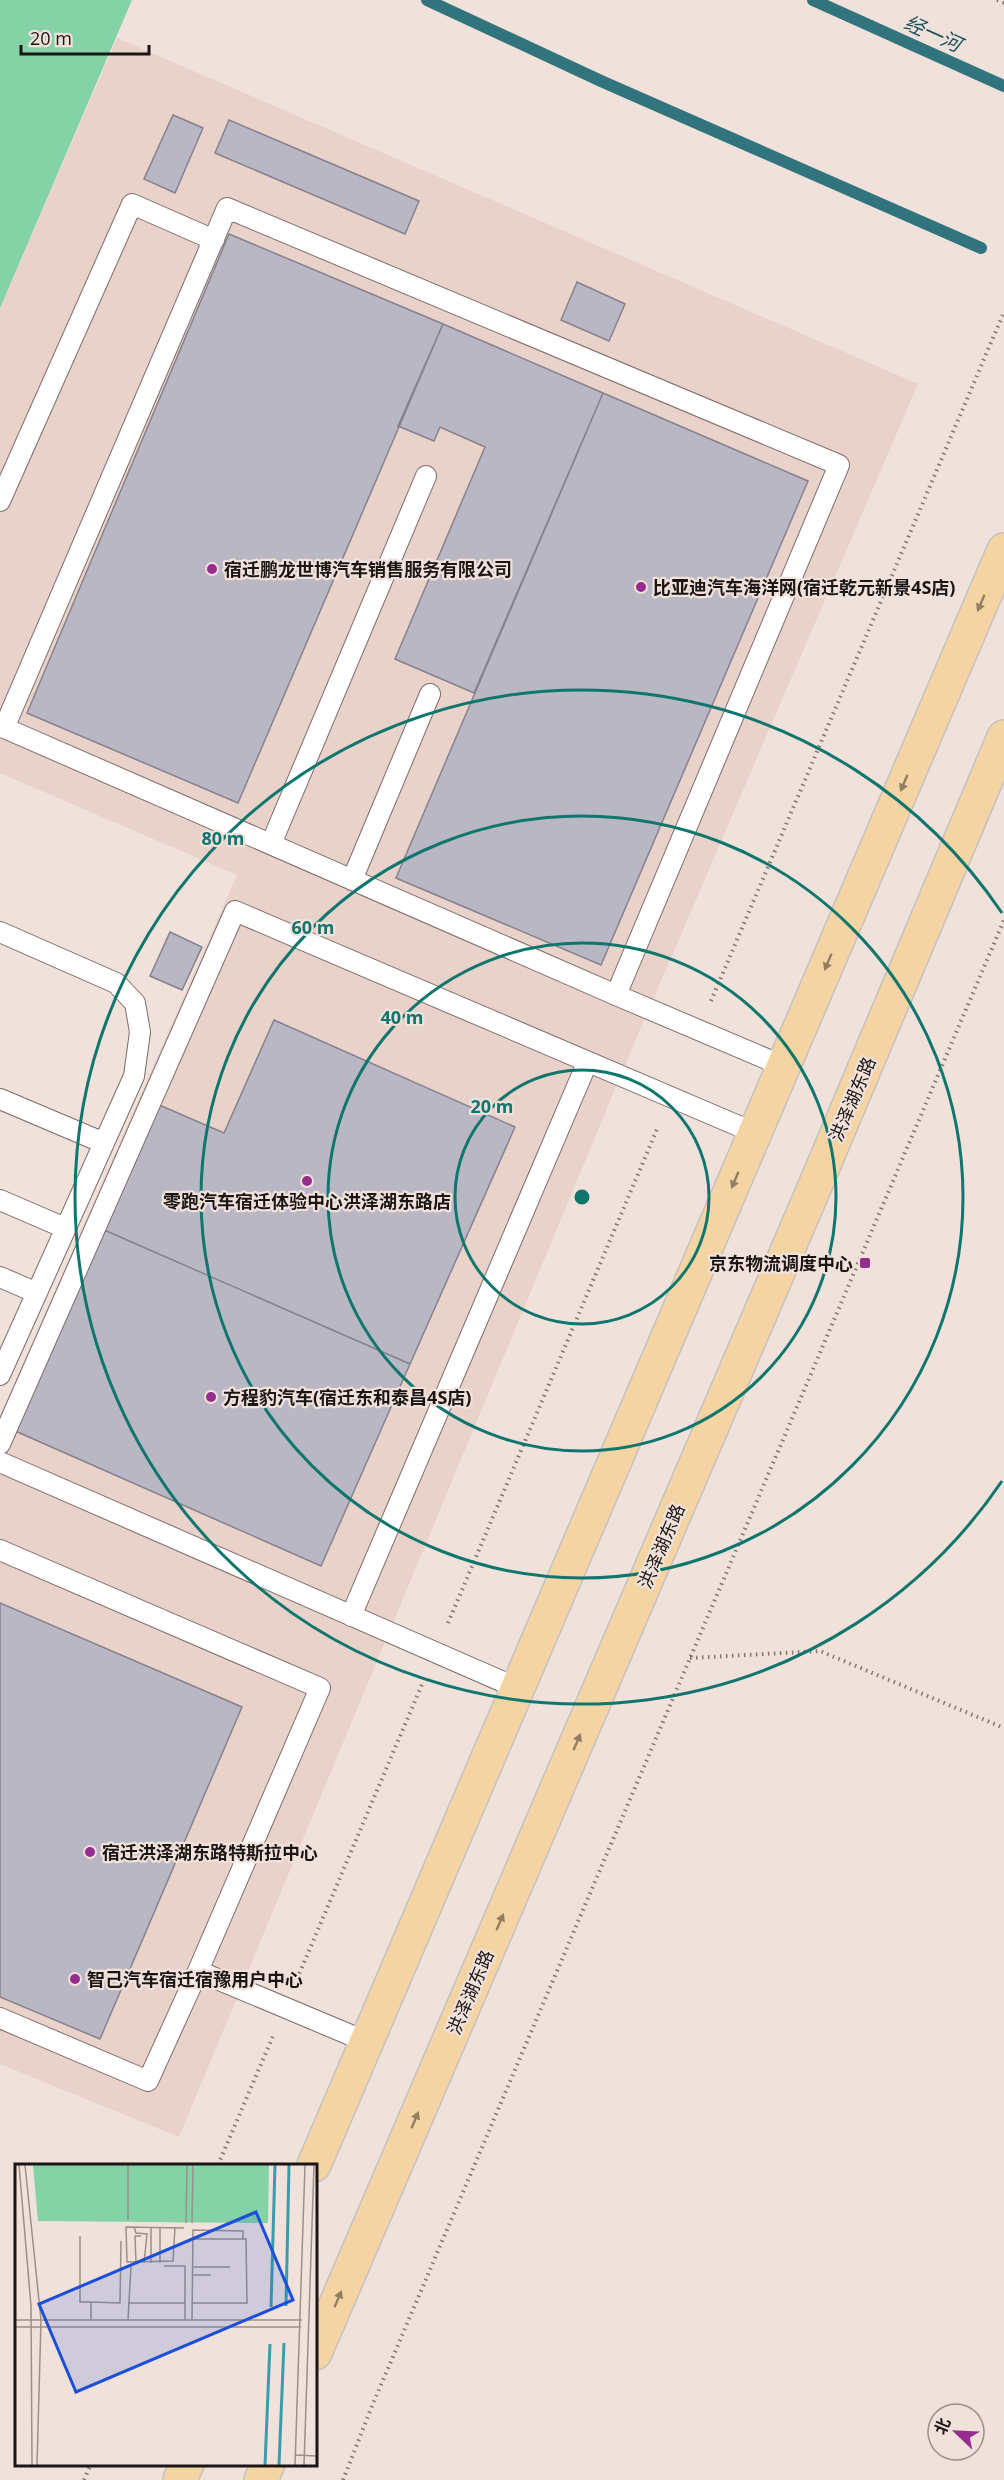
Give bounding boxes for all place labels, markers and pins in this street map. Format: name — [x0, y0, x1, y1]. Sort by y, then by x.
place label: 宿迁鹏龙世博汽车销售服务有限公司 — [224, 557, 512, 581]
marker: 宿迁鹏龙世博汽车销售服务有限公司 — [205, 562, 219, 576]
place label: 比亚迪汽车海洋网(宿迁乾元新景4S店) — [653, 575, 955, 599]
marker: 比亚迪汽车海洋网(宿迁乾元新景4S店) — [634, 580, 648, 594]
marker: 零跑汽车宿迁体验中心洪泽湖东路店 — [300, 1174, 314, 1188]
centre of rings — [572, 1187, 592, 1207]
place label: 零跑汽车宿迁体验中心洪泽湖东路店 — [163, 1189, 451, 1213]
place label: 京东物流调度中心 — [709, 1251, 853, 1275]
marker: 京东物流调度中心 — [858, 1256, 872, 1270]
place label: 方程豹汽车(宿迁东和泰昌4S店) — [223, 1385, 471, 1409]
marker: 方程豹汽车(宿迁东和泰昌4S店) — [204, 1390, 218, 1404]
place label: 宿迁洪泽湖东路特斯拉中心 — [102, 1840, 318, 1864]
marker: 宿迁洪泽湖东路特斯拉中心 — [83, 1845, 97, 1859]
place label: 智己汽车宿迁宿豫用户中心 — [87, 1967, 303, 1991]
marker: 智己汽车宿迁宿豫用户中心 — [68, 1972, 82, 1986]

